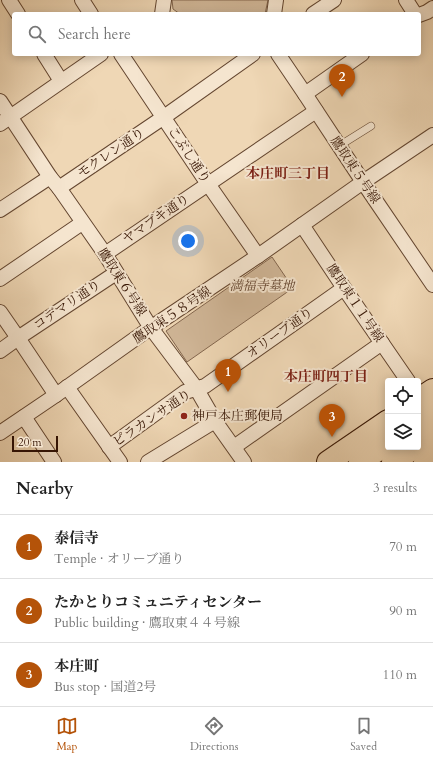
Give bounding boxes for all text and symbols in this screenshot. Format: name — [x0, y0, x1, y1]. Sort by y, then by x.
search box — [12, 12, 421, 56]
icon: search — [26, 23, 48, 45]
text: Search here — [58, 24, 131, 44]
pin: 2 — [329, 64, 355, 97]
street label: こぶし通り — [163, 123, 215, 187]
street label: モクレン通り — [74, 124, 148, 182]
street label: 鷹取東５号線 — [326, 133, 384, 207]
district label: 本庄町三丁目 — [246, 164, 330, 183]
street label: ヤマブキ通り — [119, 190, 193, 248]
your location — [178, 231, 198, 251]
street label: 鷹取東６号線 — [93, 244, 151, 320]
street label: 鷹取東１１号線 — [322, 260, 388, 346]
street label: コデマリ通り — [30, 276, 104, 334]
park label: 満福寺墓地 — [229, 277, 296, 295]
street label: 鷹取東５８号線 — [129, 282, 215, 348]
street label: オリーブ通り — [243, 303, 317, 363]
pin: 1 — [215, 359, 241, 392]
district label: 本庄町四丁目 — [284, 367, 368, 386]
map controls — [385, 378, 421, 450]
button: locate — [385, 378, 421, 414]
street label: ピラカンサ通り — [109, 385, 195, 451]
pin: 3 — [319, 404, 345, 437]
place label: 神戸本庄郵便局 — [192, 407, 283, 425]
marker: 神戸本庄郵便局 — [179, 411, 189, 421]
button: layers — [385, 414, 421, 450]
scale bar — [12, 434, 58, 453]
text: 20 m — [18, 435, 42, 450]
text: Nearby — [16, 477, 73, 500]
text: 3 results — [373, 479, 417, 497]
text: 泰信寺 — [54, 528, 99, 548]
text: 1 — [26, 538, 32, 556]
text: 70 m — [389, 538, 417, 556]
text: Temple · オリーブ通り — [54, 550, 184, 568]
text: たかとりコミュニティセンター — [54, 592, 262, 612]
text: 2 — [26, 602, 32, 620]
text: 90 m — [389, 602, 417, 620]
text: Public building · 鷹取東４４号線 — [54, 614, 240, 632]
text: 本庄町 — [54, 656, 99, 676]
text: 3 — [26, 666, 32, 684]
text: 110 m — [383, 666, 417, 684]
text: Bus stop · 国道2号 — [54, 678, 156, 696]
tab: Map — [56, 715, 78, 754]
tab: Directions — [190, 715, 238, 754]
tab: Saved — [350, 715, 377, 754]

